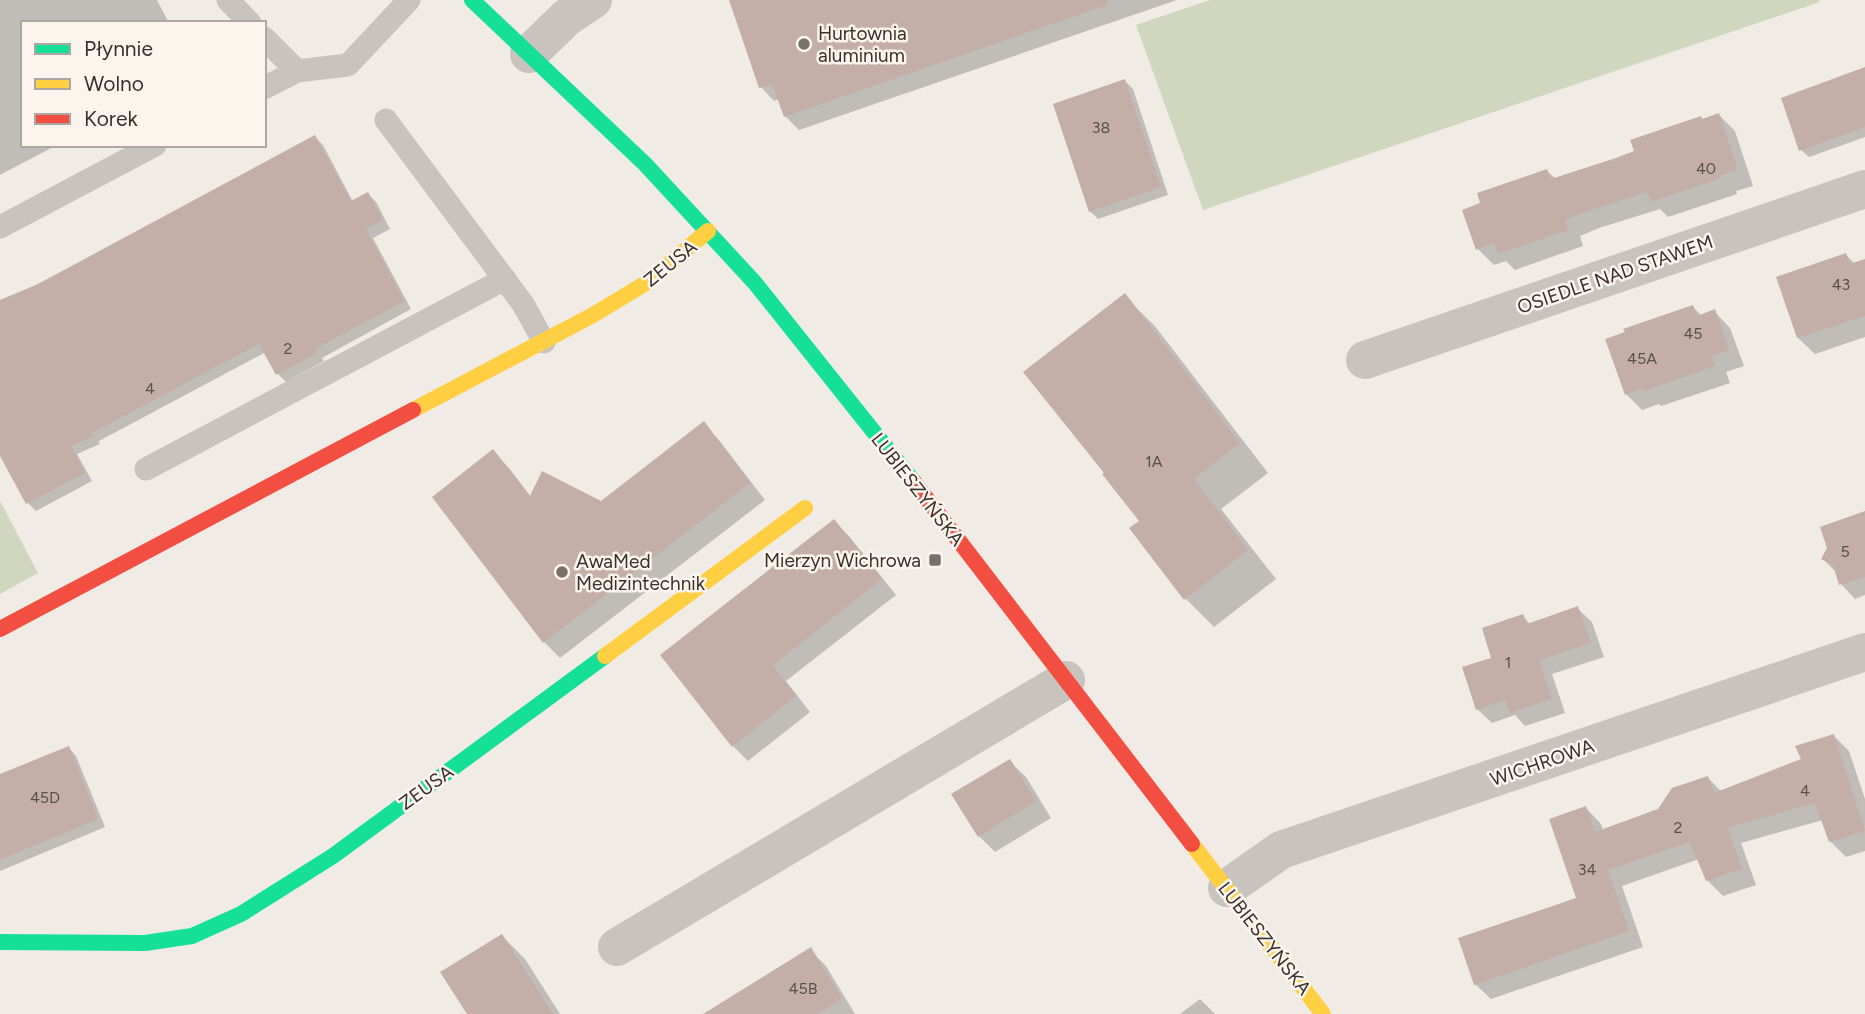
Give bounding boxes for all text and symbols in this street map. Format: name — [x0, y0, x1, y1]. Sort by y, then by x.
legend — [21, 21, 266, 147]
place label: Hurtownia aluminium — [818, 22, 907, 67]
text: Płynnie — [84, 36, 153, 61]
marker: Hurtownia aluminium — [796, 36, 812, 52]
text: Wolno — [84, 71, 144, 96]
text: Korek — [84, 106, 138, 131]
house number: 38 — [1092, 118, 1110, 137]
house number: 40 — [1696, 159, 1716, 178]
street label: OSIEDLE NAD STAWEM — [1514, 230, 1716, 319]
street label: ZEUSA — [639, 235, 702, 292]
house number: 43 — [1832, 275, 1850, 294]
house number: 45 — [1683, 324, 1703, 343]
house number: 2 — [284, 339, 292, 358]
house number: 45A — [1627, 349, 1657, 368]
house number: 4 — [145, 379, 155, 398]
street label: LUBIESZYŃSKA — [866, 428, 969, 551]
house number: 1A — [1145, 452, 1163, 471]
house number: 5 — [1840, 542, 1850, 561]
place label: Mierzyn Wichrowa — [764, 549, 921, 572]
place label: AwaMed Medizintechnik — [576, 550, 706, 595]
marker: Mierzyn Wichrowa — [927, 552, 943, 568]
marker: AwaMed Medizintechnik — [554, 564, 570, 580]
house number: 1 — [1505, 653, 1511, 672]
street label: WICHROWA — [1487, 734, 1597, 791]
street label: ZEUSA — [395, 760, 458, 815]
house number: 4 — [1800, 781, 1810, 800]
house number: 45D — [30, 788, 60, 807]
house number: 2 — [1674, 818, 1682, 837]
house number: 34 — [1578, 860, 1596, 879]
street label: LUBIESZYŃSKA — [1213, 877, 1316, 1000]
house number: 45B — [789, 979, 818, 998]

